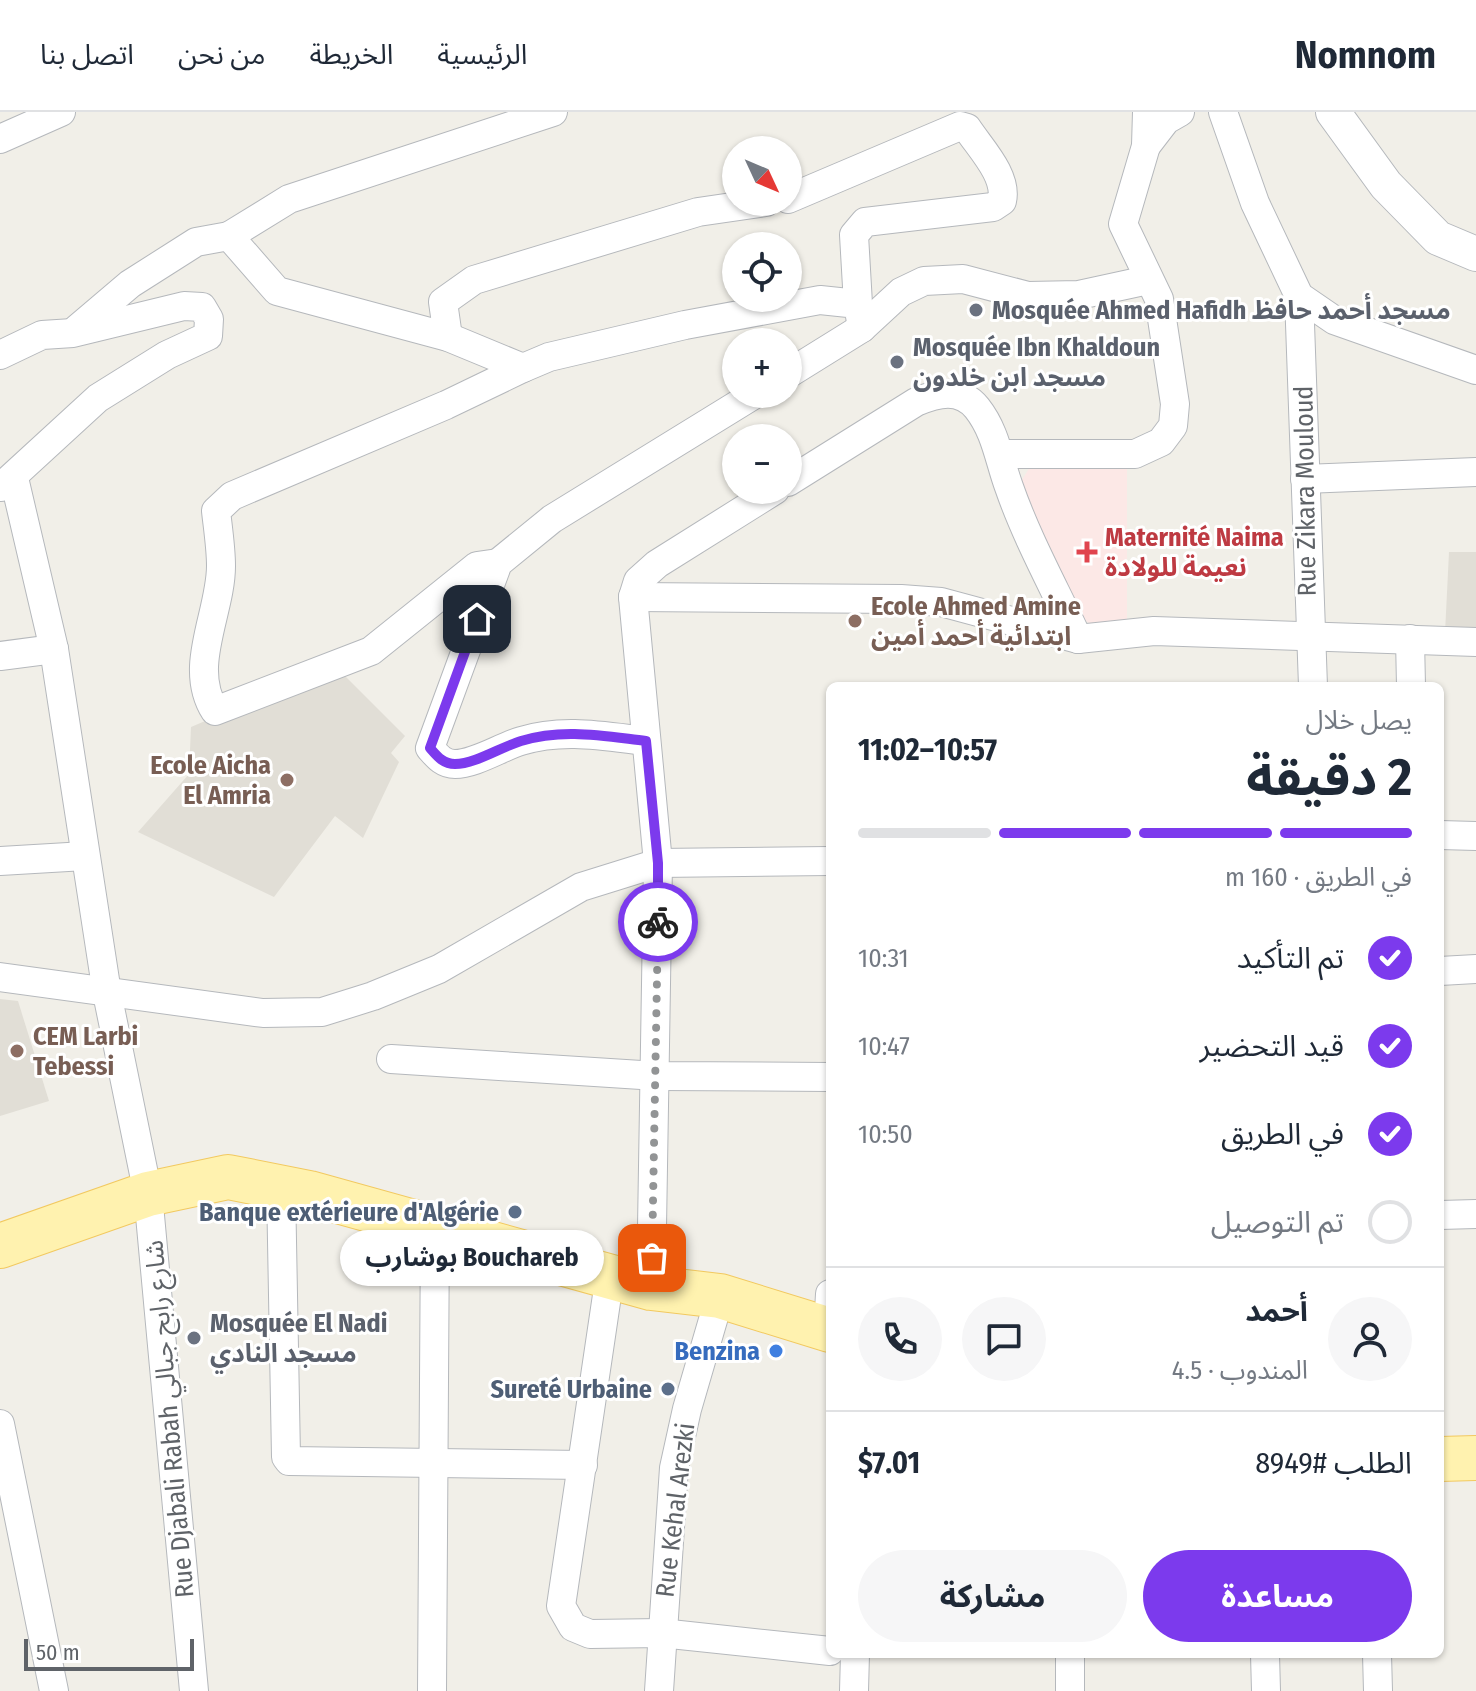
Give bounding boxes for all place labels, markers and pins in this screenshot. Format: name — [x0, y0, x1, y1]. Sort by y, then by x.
place label: Mosquée Ahmed Hafidh مسجد أحمد حافظ — [992, 293, 1451, 326]
marker: Mosquée Ahmed Hafidh مسجد أحمد حافظ — [967, 301, 985, 319]
place label: Mosquée Ibn Khaldoun مسجد ابن خلدون — [913, 332, 1160, 393]
marker: Mosquée Ibn Khaldoun مسجد ابن خلدون — [888, 353, 906, 371]
place label: Maternité Naima نعيمة للولادة — [1105, 522, 1284, 583]
marker: Maternité Naima نعيمة للولادة — [1076, 541, 1098, 563]
pin — [443, 585, 511, 653]
place label: Ecole Ahmed Amine ابتدائية أحمد أمين — [871, 591, 1081, 652]
marker: Ecole Ahmed Amine ابتدائية أحمد أمين — [846, 612, 864, 630]
place label: Ecole Aicha El Amria — [150, 750, 271, 811]
marker: Ecole Aicha El Amria — [278, 771, 296, 789]
place label: CEM Larbi Tebessi — [33, 1021, 138, 1082]
marker: CEM Larbi Tebessi — [8, 1042, 26, 1060]
place label: Banque extérieure d'Algérie — [199, 1197, 499, 1228]
marker: Banque extérieure d'Algérie — [506, 1203, 524, 1221]
pin — [618, 1224, 686, 1292]
callout: Bouchareb بوشارب — [340, 1230, 604, 1286]
place label: Mosquée El Nadi مسجد النادي — [210, 1308, 387, 1374]
marker: Mosquée El Nadi مسجد النادي — [185, 1329, 203, 1347]
place label: Benzina — [675, 1336, 760, 1367]
marker: Benzina — [767, 1342, 785, 1360]
place label: Sureté Urbaine — [491, 1374, 652, 1405]
marker: Sureté Urbaine — [659, 1380, 677, 1398]

